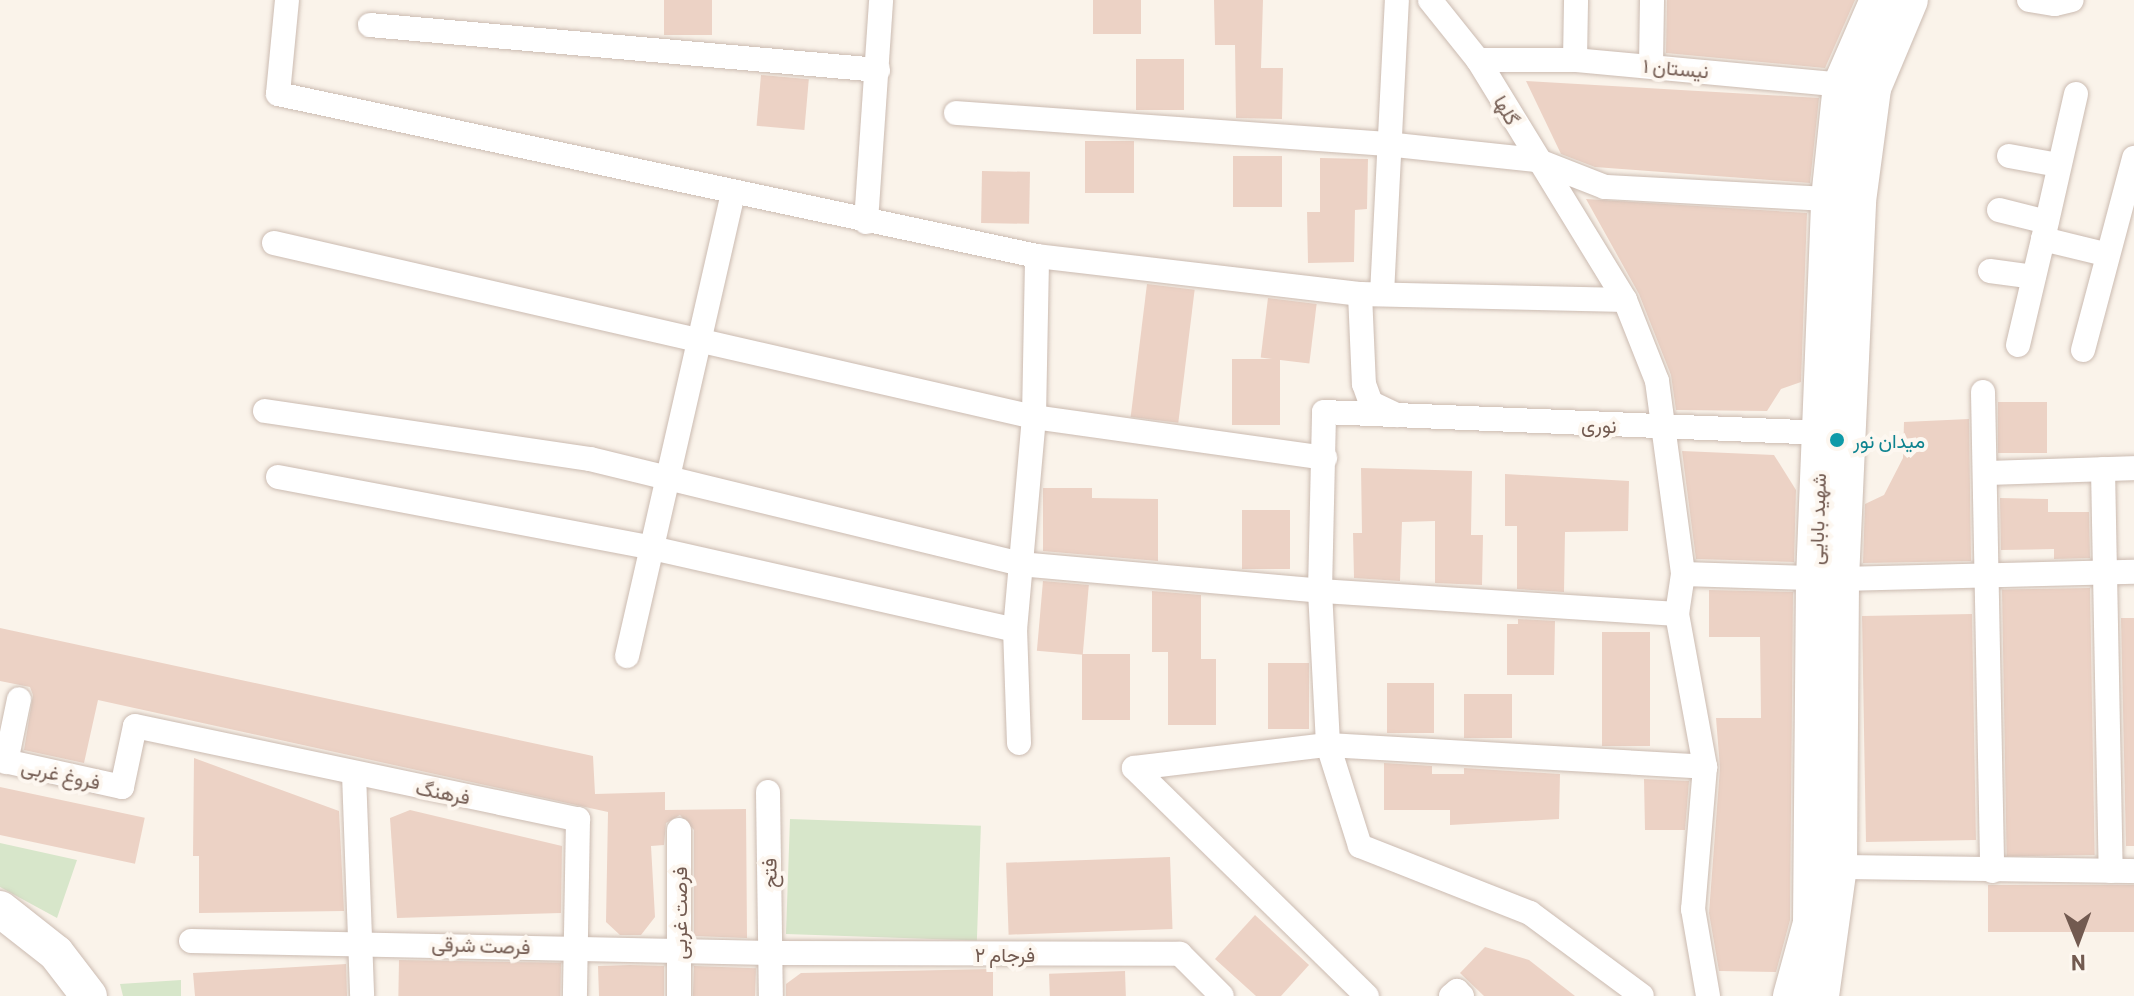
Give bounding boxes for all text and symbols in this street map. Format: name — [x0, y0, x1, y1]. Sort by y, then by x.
street label: نیستان ۱ — [1642, 53, 1710, 83]
street label: گلها — [1489, 91, 1525, 129]
street label: نوری — [1581, 412, 1617, 438]
place label: میدان نور — [1853, 428, 1925, 452]
marker: میدان نور — [1828, 431, 1846, 449]
street label: شهید بابایی — [1803, 473, 1831, 565]
street label: فروغ غربی — [19, 754, 103, 794]
street label: فرهنگ — [414, 775, 472, 809]
street label: فتح — [757, 858, 781, 888]
street label: فرصت غربی — [667, 866, 691, 960]
north arrow — [2038, 900, 2118, 980]
street label: فرصت شرقی — [431, 931, 531, 959]
street label: فرجام ۲ — [975, 942, 1035, 966]
text: N — [2071, 951, 2086, 977]

